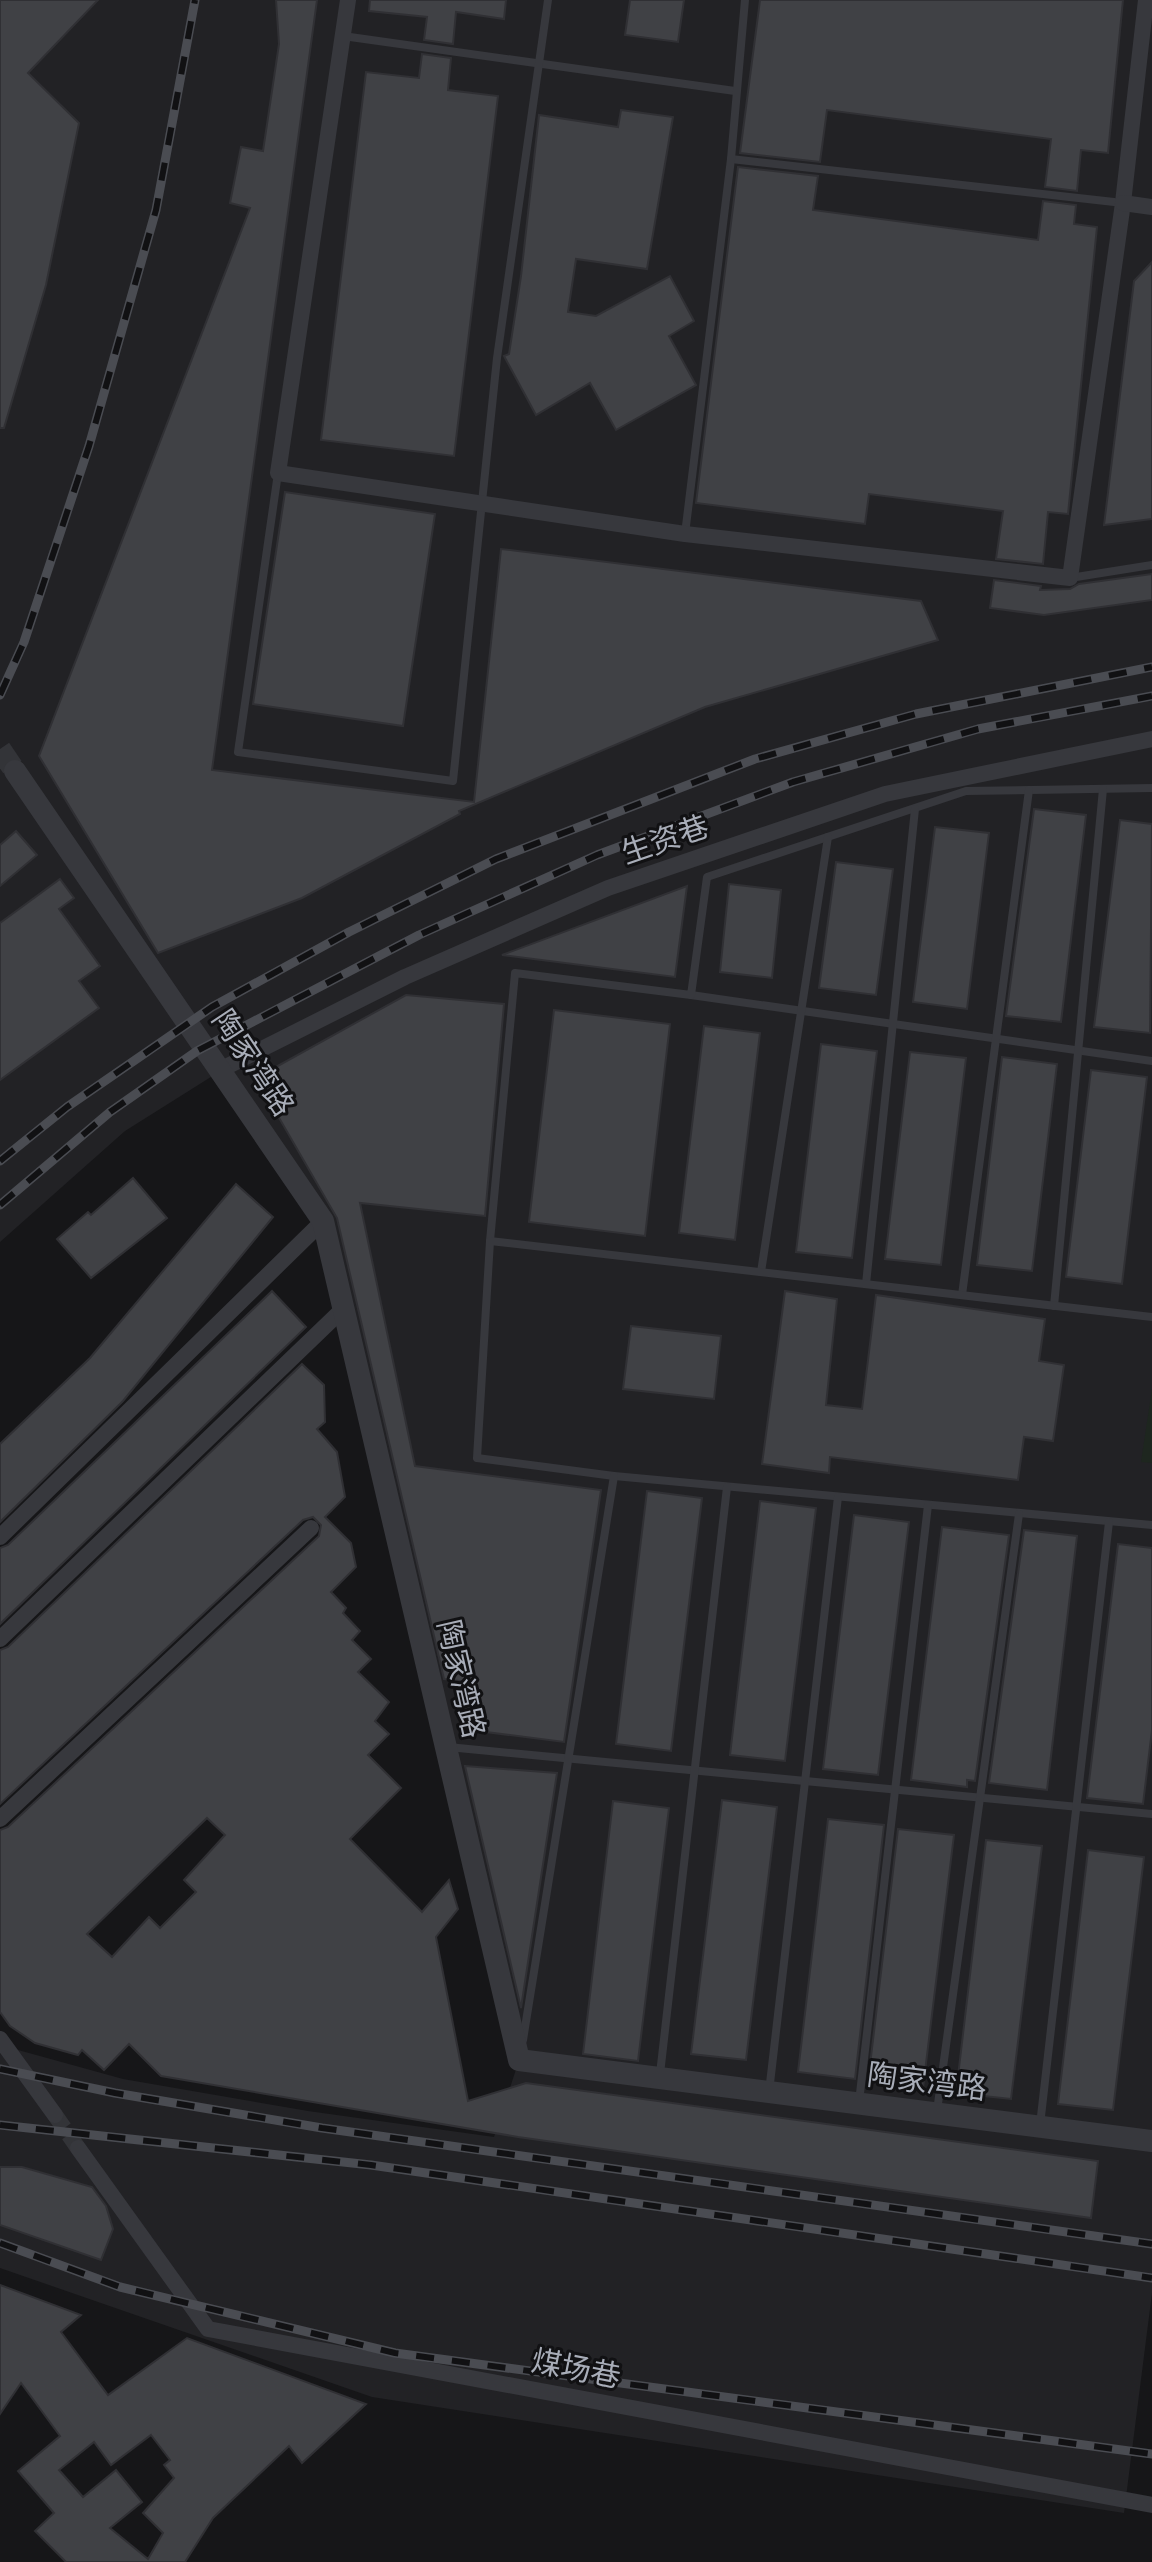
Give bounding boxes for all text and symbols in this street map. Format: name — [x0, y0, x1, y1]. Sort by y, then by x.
street label: 生资巷 — [615, 805, 714, 875]
street label: 陶家湾路 — [202, 1001, 305, 1124]
street label: 陶家湾路 — [427, 1616, 496, 1742]
street label: 陶家湾路 — [865, 2053, 989, 2110]
street label: 煤场巷 — [528, 2339, 624, 2398]

